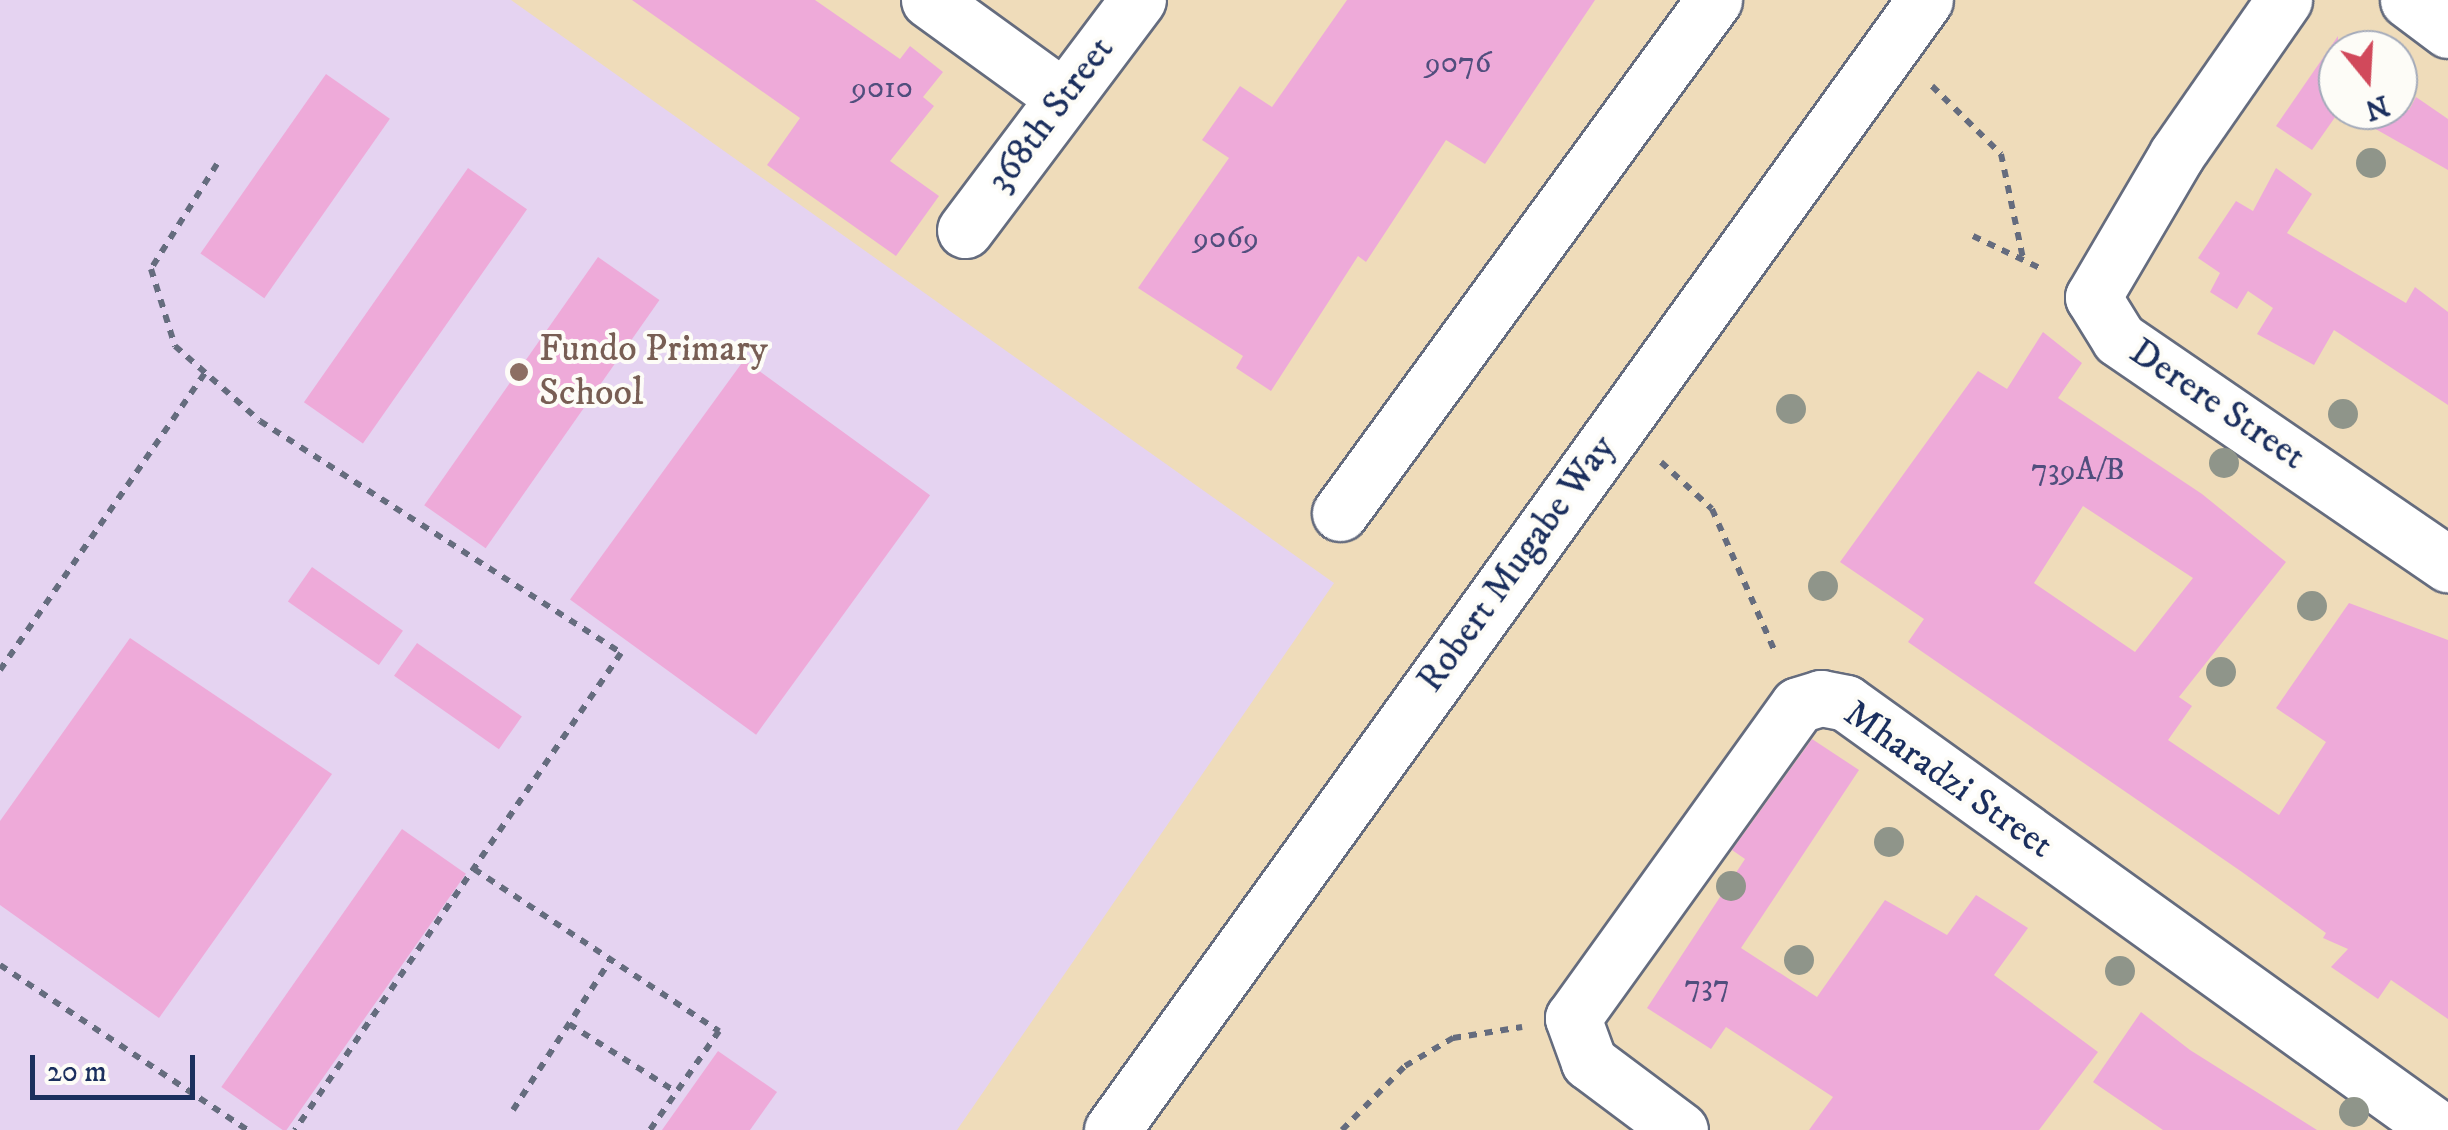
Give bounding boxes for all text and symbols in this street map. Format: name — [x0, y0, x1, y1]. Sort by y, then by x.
street label: 368th Street — [978, 28, 1124, 202]
north arrow — [2318, 30, 2418, 130]
house number: 9076 — [1425, 44, 1491, 82]
house number: 9010 — [851, 69, 913, 107]
text: N — [2360, 87, 2393, 127]
house number: 9069 — [1193, 219, 1259, 257]
place label: Fundo Primary School — [539, 327, 768, 416]
street label: Derere Street — [2121, 330, 2313, 480]
marker: Fundo Primary School — [508, 361, 530, 383]
street label: Robert Mugabe Way — [1408, 426, 1626, 702]
house number: 739A/B — [2031, 451, 2125, 489]
street label: Mharadzi Street — [1835, 691, 2061, 869]
house number: 737 — [1684, 967, 1730, 1005]
scale bar — [35, 1035, 200, 1097]
text: 20 m — [47, 1054, 107, 1091]

